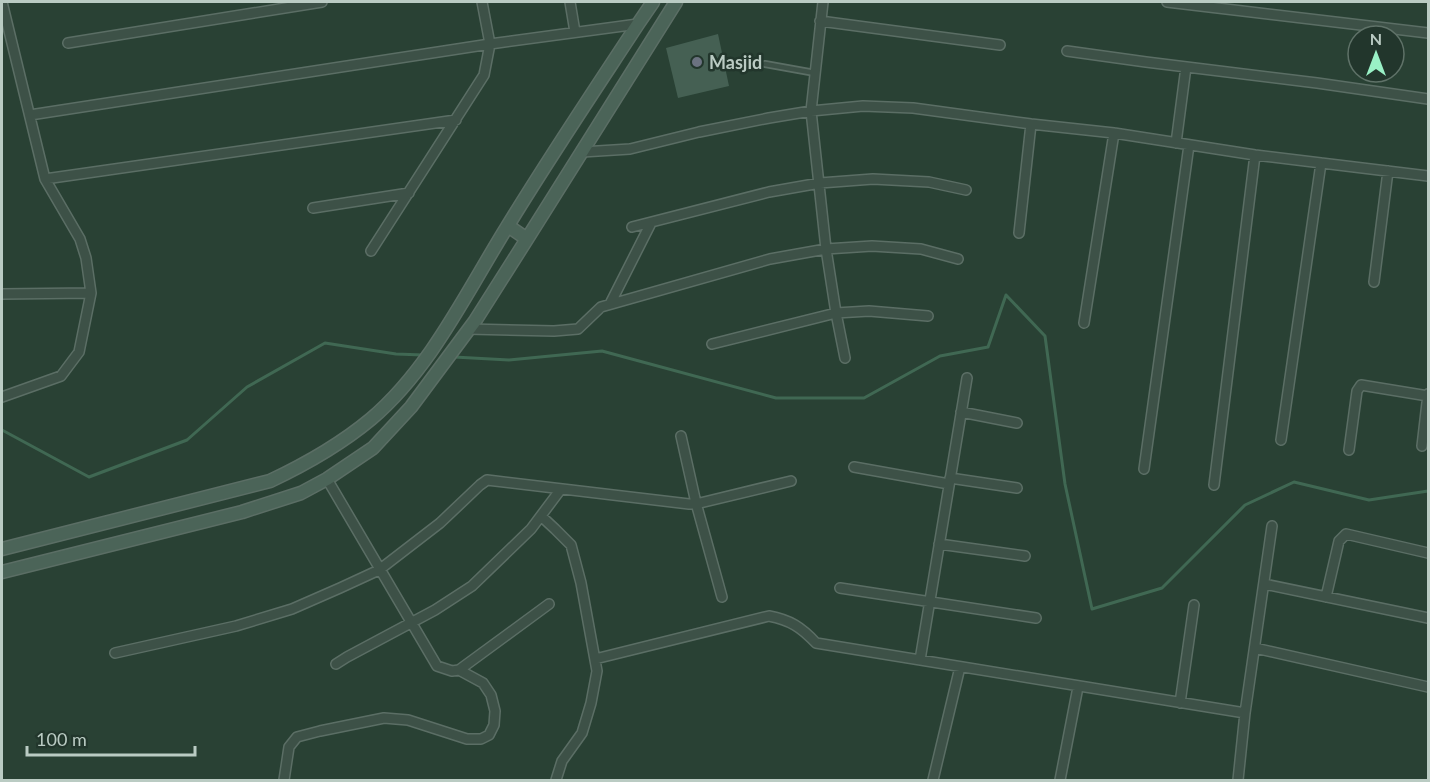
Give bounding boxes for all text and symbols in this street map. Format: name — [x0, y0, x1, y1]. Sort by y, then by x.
north arrow — [1346, 24, 1406, 84]
text: N — [1370, 29, 1382, 48]
place label: Masjid — [709, 51, 762, 73]
marker: Masjid — [690, 55, 704, 69]
scale bar — [27, 719, 195, 757]
text: 100 m — [36, 728, 87, 750]

